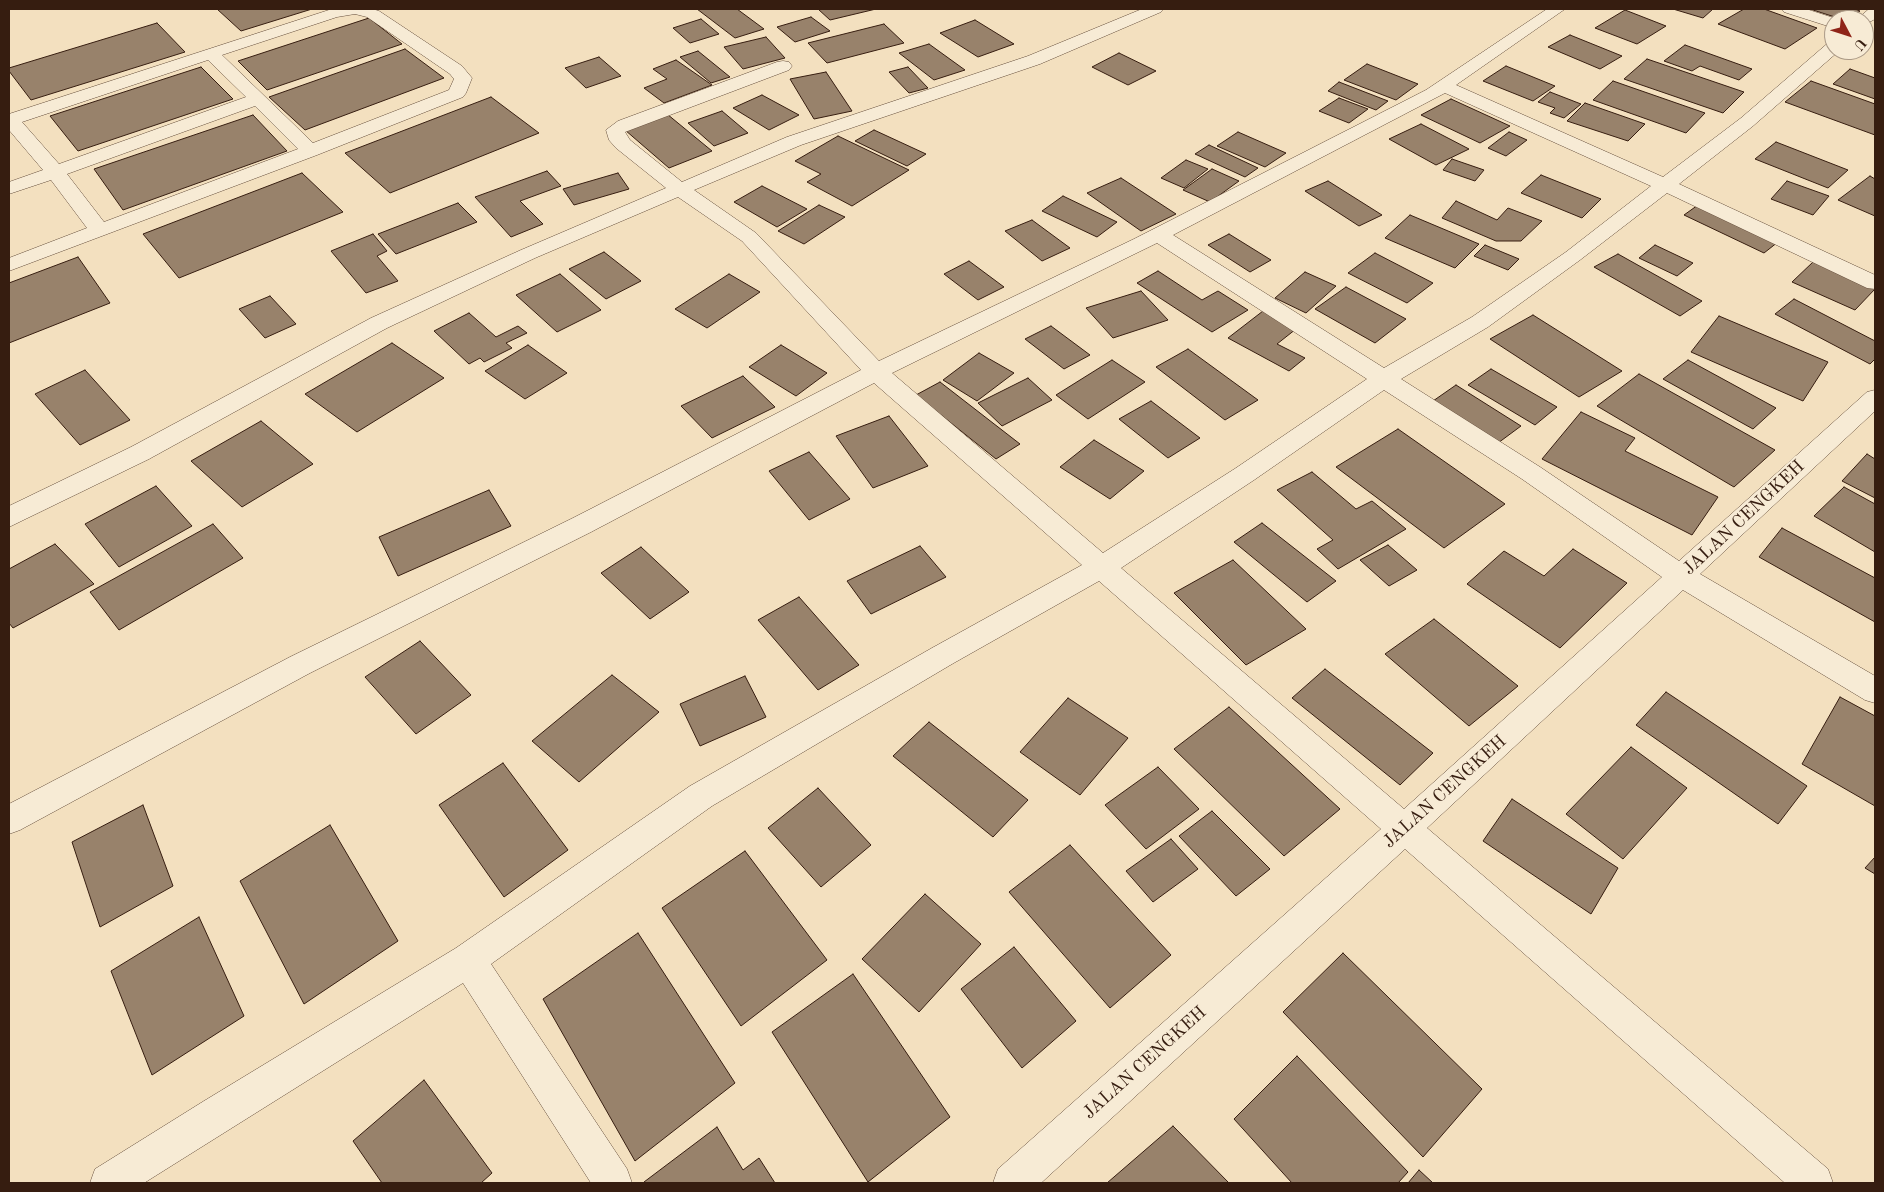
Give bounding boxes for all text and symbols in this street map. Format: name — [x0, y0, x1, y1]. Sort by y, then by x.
north arrow — [1824, 10, 1874, 60]
text: U — [1851, 35, 1869, 53]
street label: JALAN CENGKEH — [1679, 456, 1809, 580]
street label: JALAN CENGKEH — [1379, 731, 1511, 853]
street label: JALAN CENGKEH — [1079, 1002, 1211, 1124]

